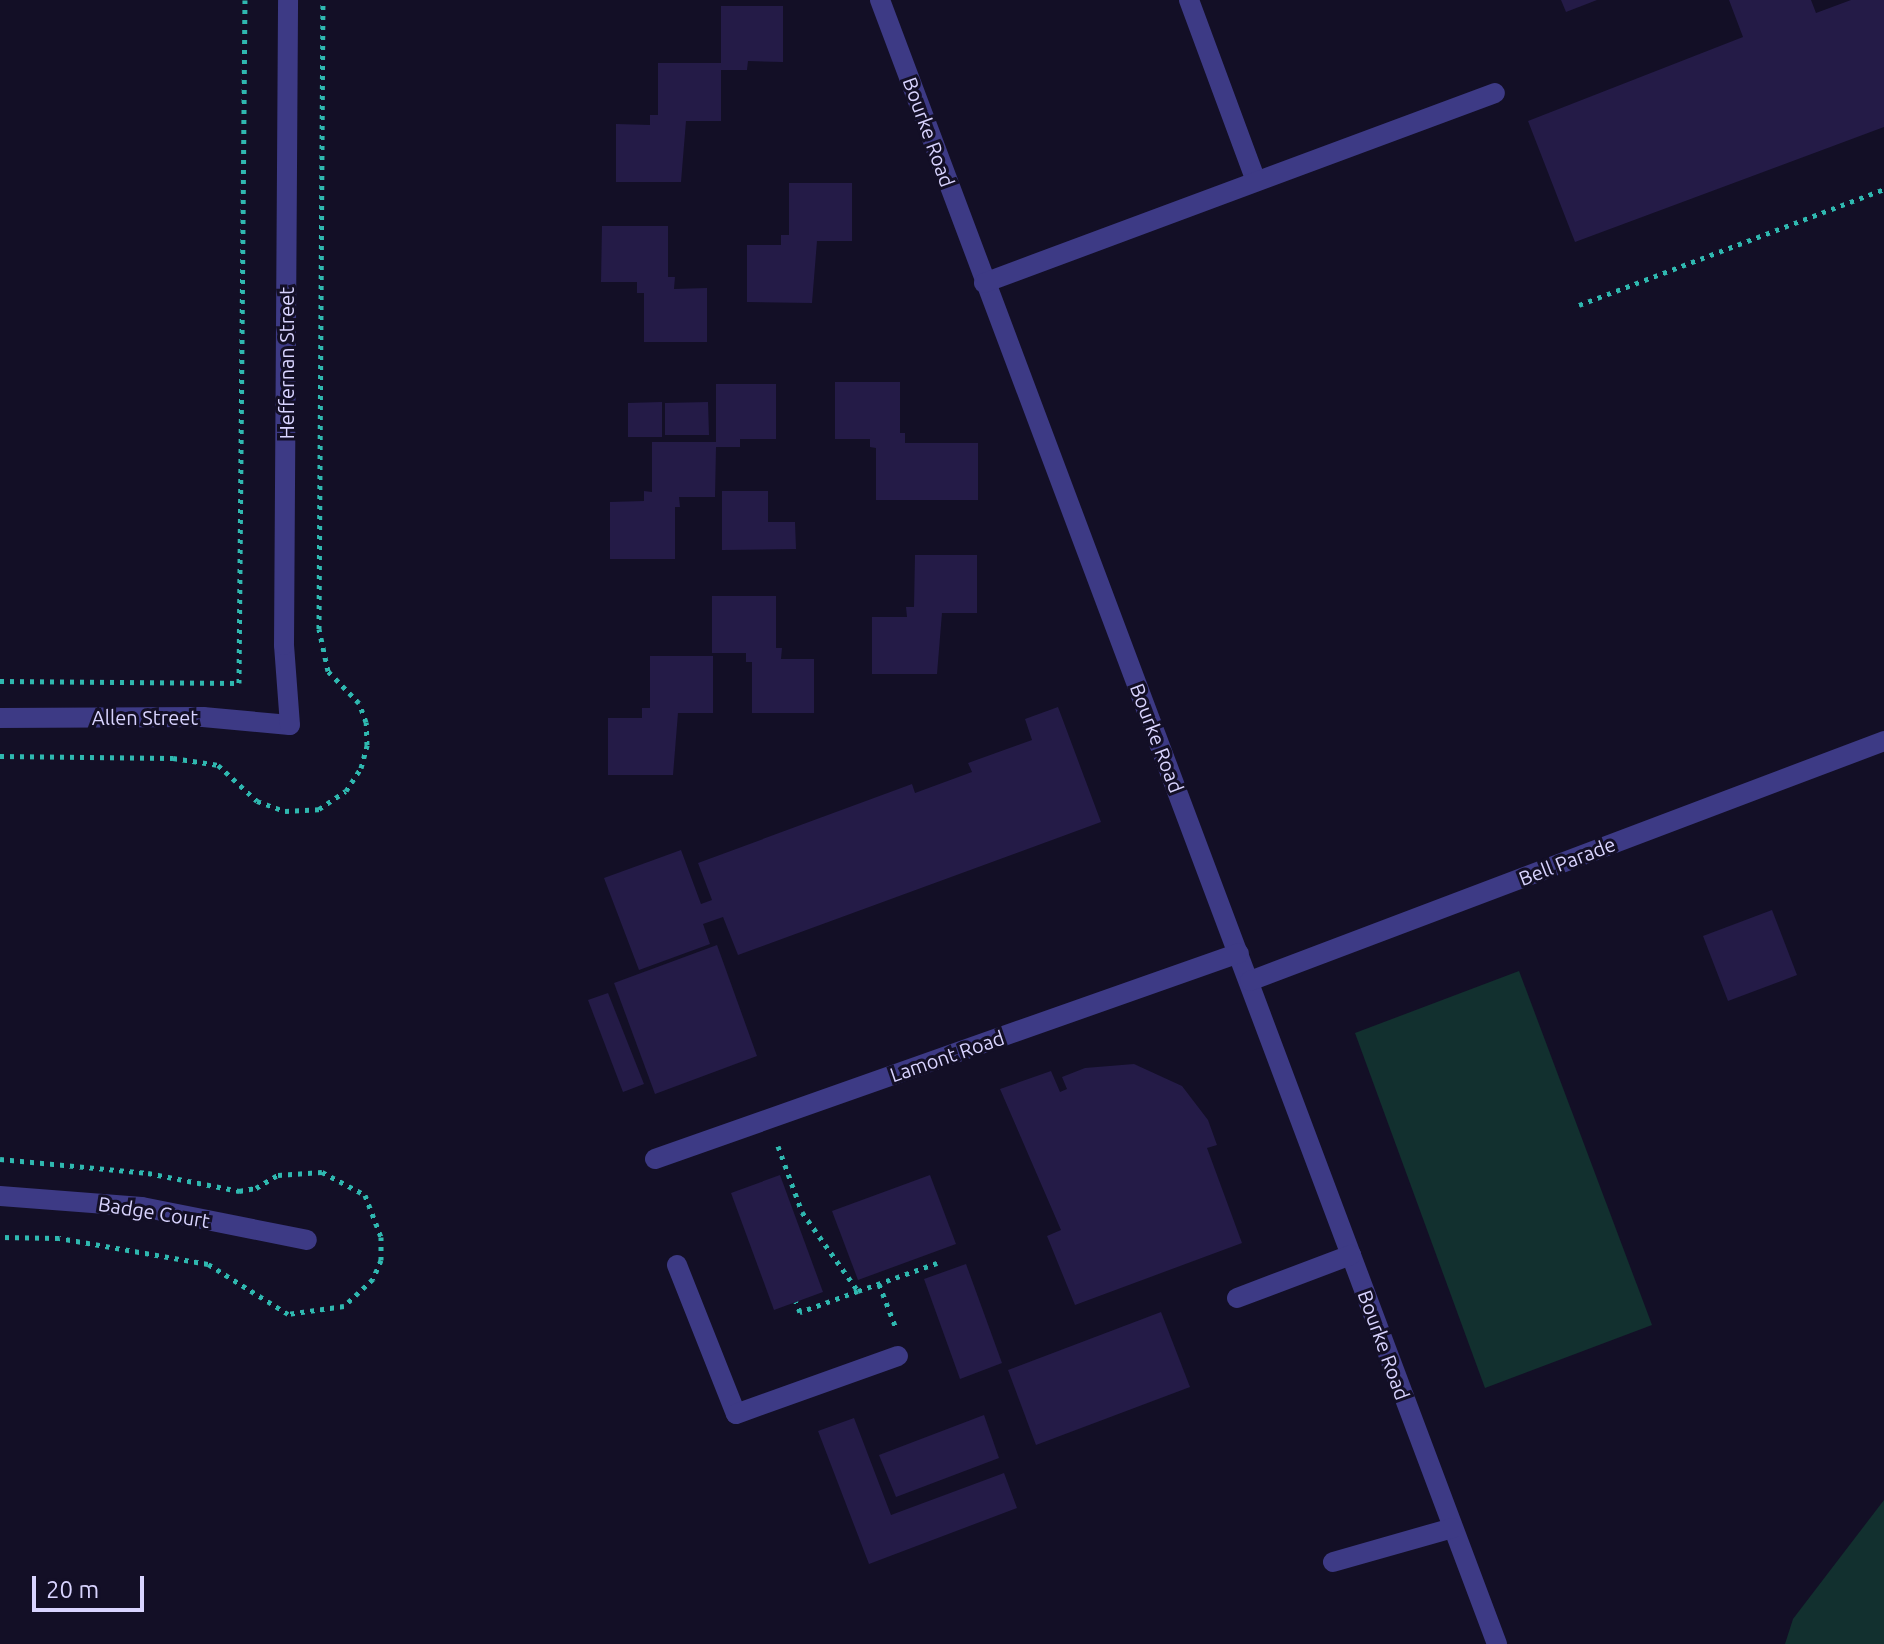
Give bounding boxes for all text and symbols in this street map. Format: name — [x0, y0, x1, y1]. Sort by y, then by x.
street label: Bourke Road — [898, 74, 960, 190]
street label: Heffernan Street — [274, 287, 298, 439]
street label: Bourke Road — [1125, 680, 1189, 796]
street label: Allen Street — [92, 705, 198, 729]
street label: Bell Parade — [1515, 832, 1619, 890]
street label: Lamont Road — [887, 1025, 1007, 1087]
street label: Badge Court — [97, 1191, 211, 1233]
street label: Bourke Road — [1353, 1287, 1415, 1403]
scale bar — [36, 1560, 148, 1610]
text: 20 m — [46, 1576, 99, 1603]

